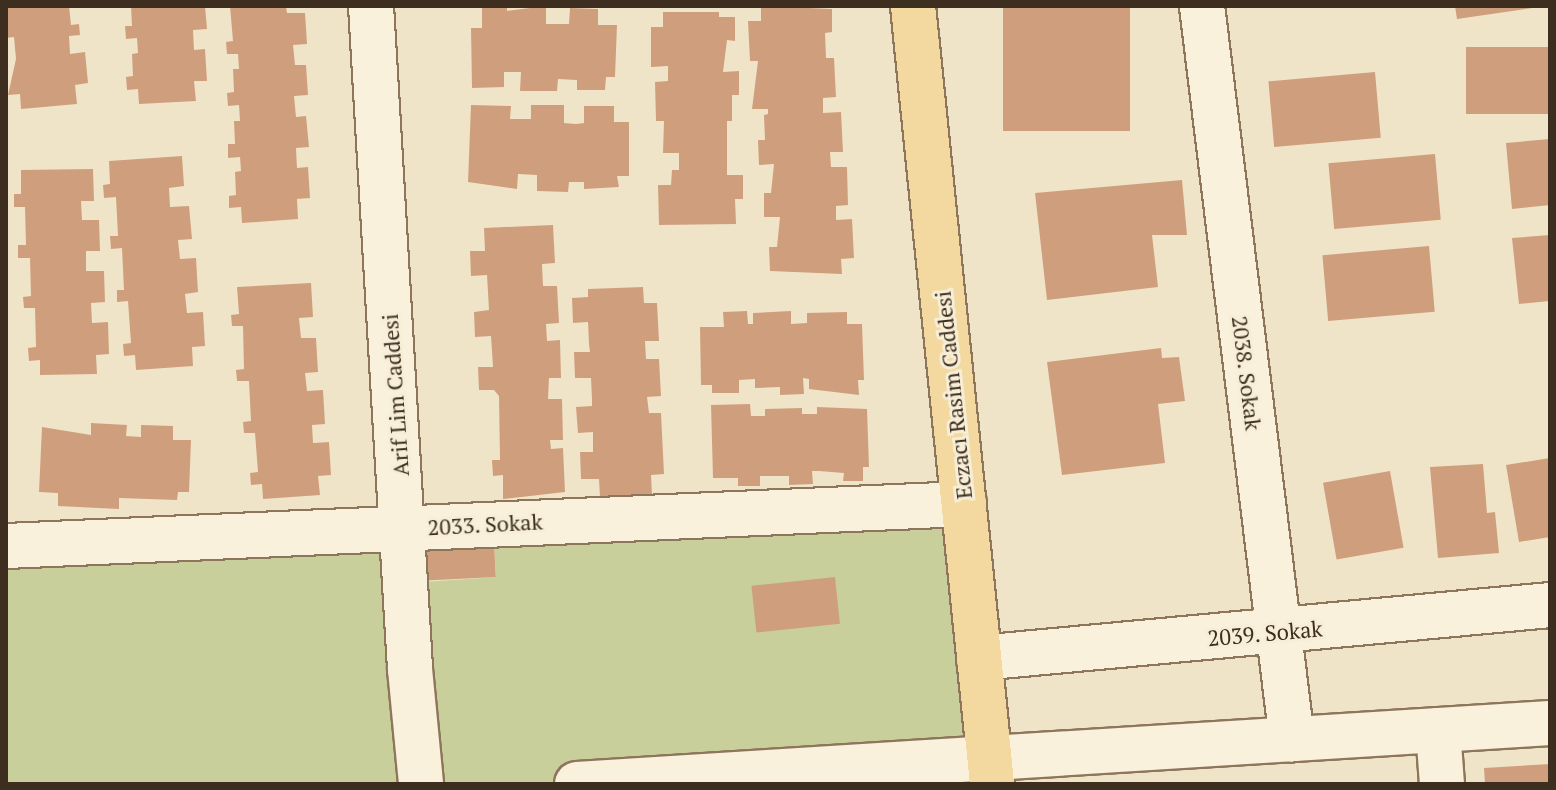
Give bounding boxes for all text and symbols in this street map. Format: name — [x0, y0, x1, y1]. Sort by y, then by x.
street label: Eczacı Rasim Caddesi — [929, 290, 977, 500]
street label: Arif Lim Caddesi — [376, 313, 414, 477]
street label: 2038. Sokak — [1227, 314, 1267, 432]
street label: 2033. Sokak — [426, 508, 544, 540]
street label: 2039. Sokak — [1206, 615, 1324, 651]

